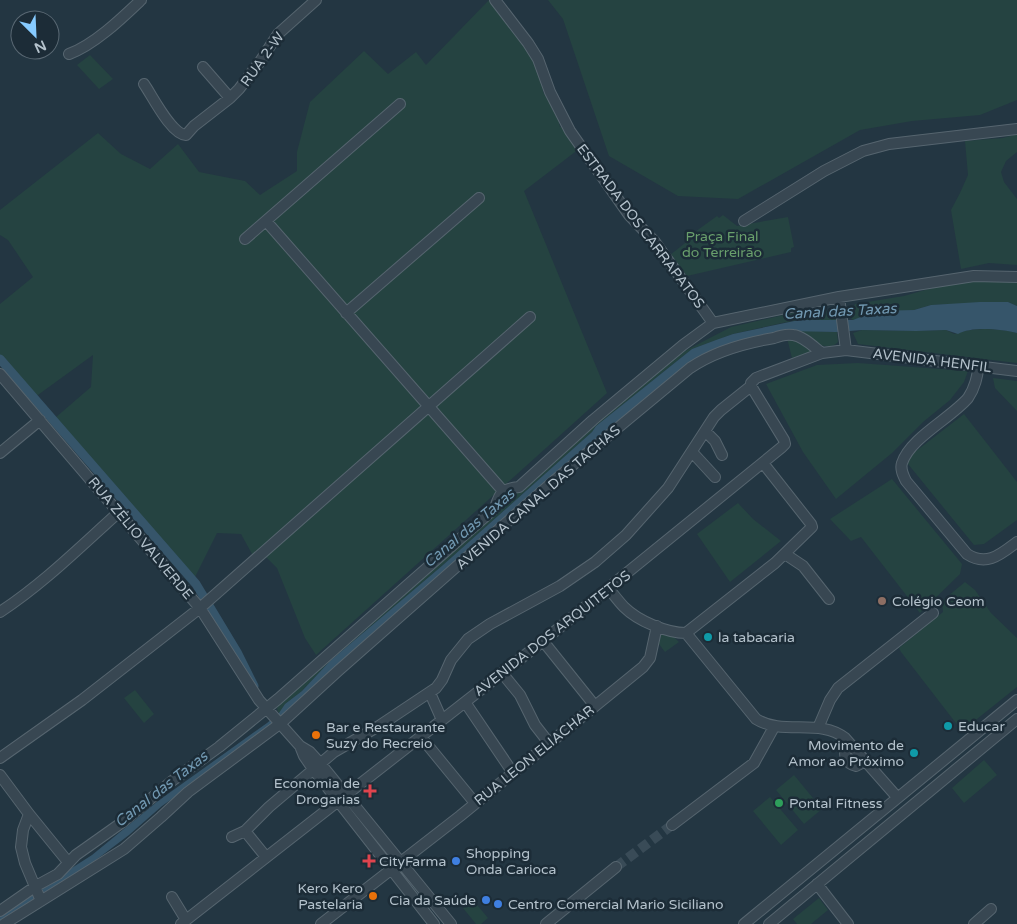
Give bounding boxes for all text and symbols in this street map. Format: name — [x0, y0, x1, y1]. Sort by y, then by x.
north arrow — [10, 10, 60, 60]
street label: RUA 2-W — [237, 29, 288, 90]
text: N — [31, 36, 49, 56]
street label: ESTRADA DOS CARRAPATOS — [573, 141, 708, 312]
park label: Praça Final do Terreirão — [682, 228, 762, 261]
water label: Canal das Taxas — [783, 299, 899, 323]
street label: AVENIDA HENFIL — [872, 345, 992, 376]
street label: AVENIDA CANAL DAS TACHAS — [453, 421, 624, 573]
street label: RUA ZÉLIO VALVERDE — [85, 474, 197, 603]
water label: Canal das Taxas — [420, 484, 520, 571]
street label: AVENIDA DOS ARQUITETOS — [471, 567, 634, 700]
place label: Colégio Ceom — [892, 593, 985, 610]
marker: Colégio Ceom — [876, 595, 888, 607]
place label: la tabacaria — [718, 629, 795, 646]
marker: la tabacaria — [702, 631, 714, 643]
street label: RUA LEON ELIACHAR — [471, 702, 598, 809]
place label: Educar — [958, 718, 1005, 735]
place label: Bar e Restaurante Suzy do Recreio — [326, 719, 445, 752]
marker: Educar — [942, 720, 954, 732]
marker: Bar e Restaurante Suzy do Recreio — [310, 729, 322, 741]
place label: Movimento de Amor ao Próximo — [788, 737, 904, 770]
water label: Canal das Taxas — [111, 746, 213, 831]
marker: Movimento de Amor ao Próximo — [908, 747, 920, 759]
place label: Economia de Drogarias — [274, 775, 360, 808]
marker: Economia de Drogarias — [364, 785, 376, 797]
place label: Pontal Fitness — [789, 795, 883, 812]
marker: Pontal Fitness — [773, 797, 785, 809]
place label: Shopping Onda Carioca — [466, 845, 556, 878]
place label: CityFarma — [379, 853, 446, 870]
marker: CityFarma — [363, 855, 375, 867]
marker: Shopping Onda Carioca — [450, 855, 462, 867]
place label: Kero Kero Pastelaria — [297, 880, 363, 913]
marker: Kero Kero Pastelaria — [367, 890, 379, 902]
place label: Cia da Saúde — [389, 892, 476, 909]
marker: Cia da Saúde — [480, 894, 492, 906]
place label: Centro Comercial Mario Siciliano — [508, 896, 724, 913]
marker: Centro Comercial Mario Siciliano — [492, 898, 504, 910]

